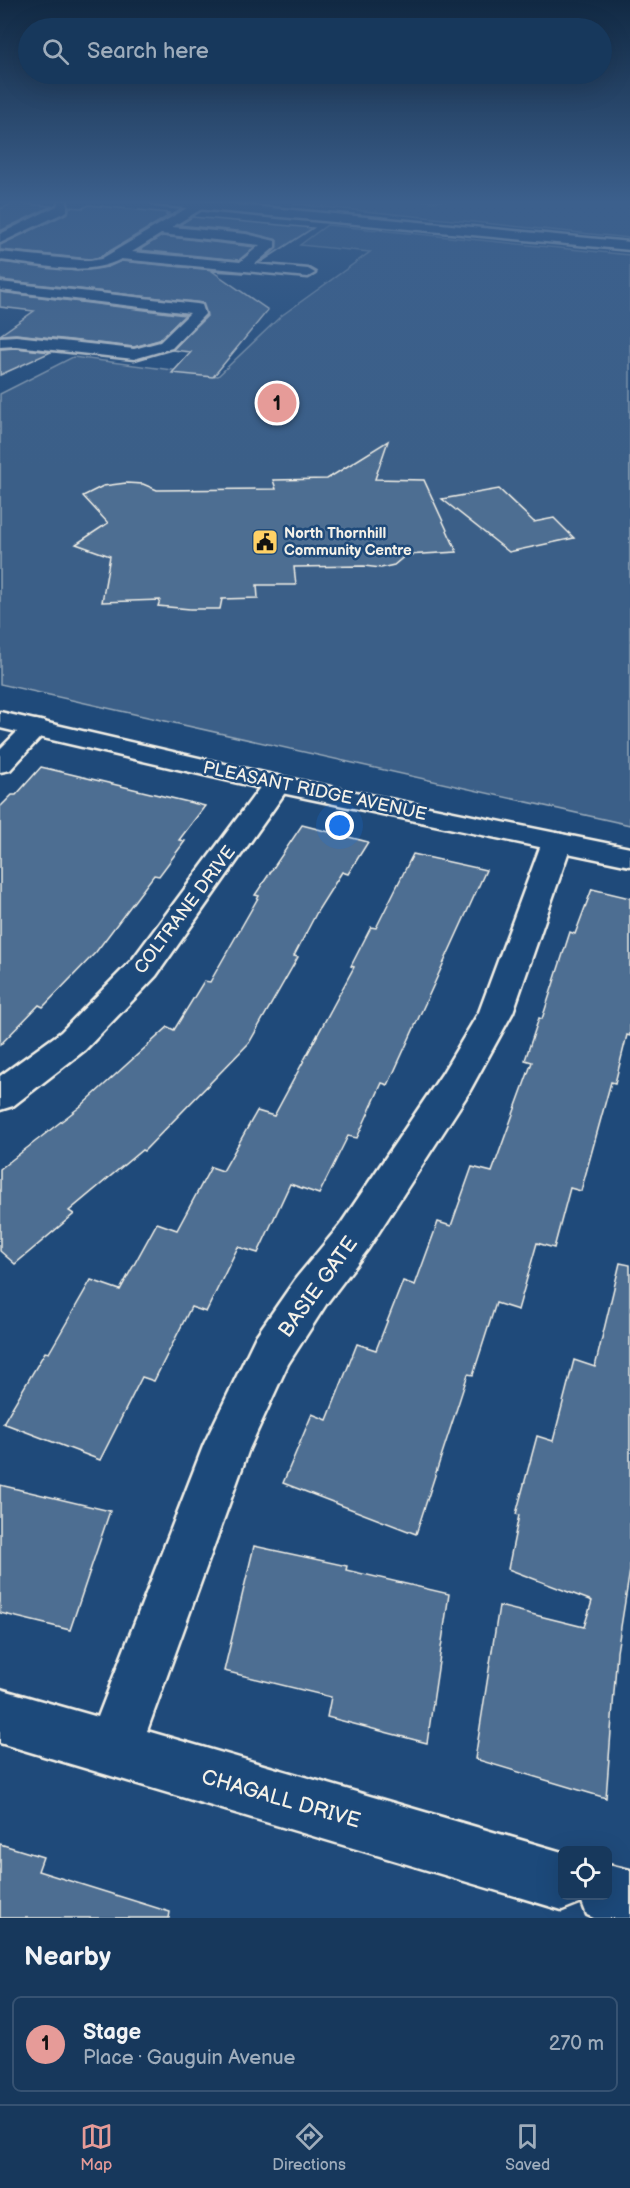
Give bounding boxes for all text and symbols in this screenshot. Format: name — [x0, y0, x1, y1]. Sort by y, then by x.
search box — [18, 18, 612, 84]
icon: search — [39, 35, 72, 68]
text: Search here — [87, 38, 209, 65]
pin: 1 — [258, 380, 296, 426]
place label: North Thornhill Community Centre — [284, 524, 412, 560]
public building icon: North Thornhill Community Centre — [250, 527, 280, 557]
street label: PLEASANT RIDGE AVENUE — [201, 757, 429, 825]
your location — [325, 811, 354, 840]
street label: COLTRANE DRIVE — [130, 842, 240, 978]
street label: BASIE GATE — [273, 1232, 363, 1342]
street label: CHAGALL DRIVE — [199, 1764, 363, 1834]
map controls — [558, 1846, 612, 1900]
button: locate — [558, 1846, 612, 1900]
text: Nearby — [24, 1942, 111, 1973]
text: Stage — [83, 2019, 141, 2046]
text: 1 — [41, 2032, 50, 2056]
text: 270 m — [549, 2032, 604, 2056]
text: Place · Gauguin Avenue — [83, 2046, 295, 2070]
tab: Map — [80, 2120, 113, 2175]
tab: Directions — [272, 2120, 346, 2175]
tab: Saved — [505, 2120, 550, 2175]

